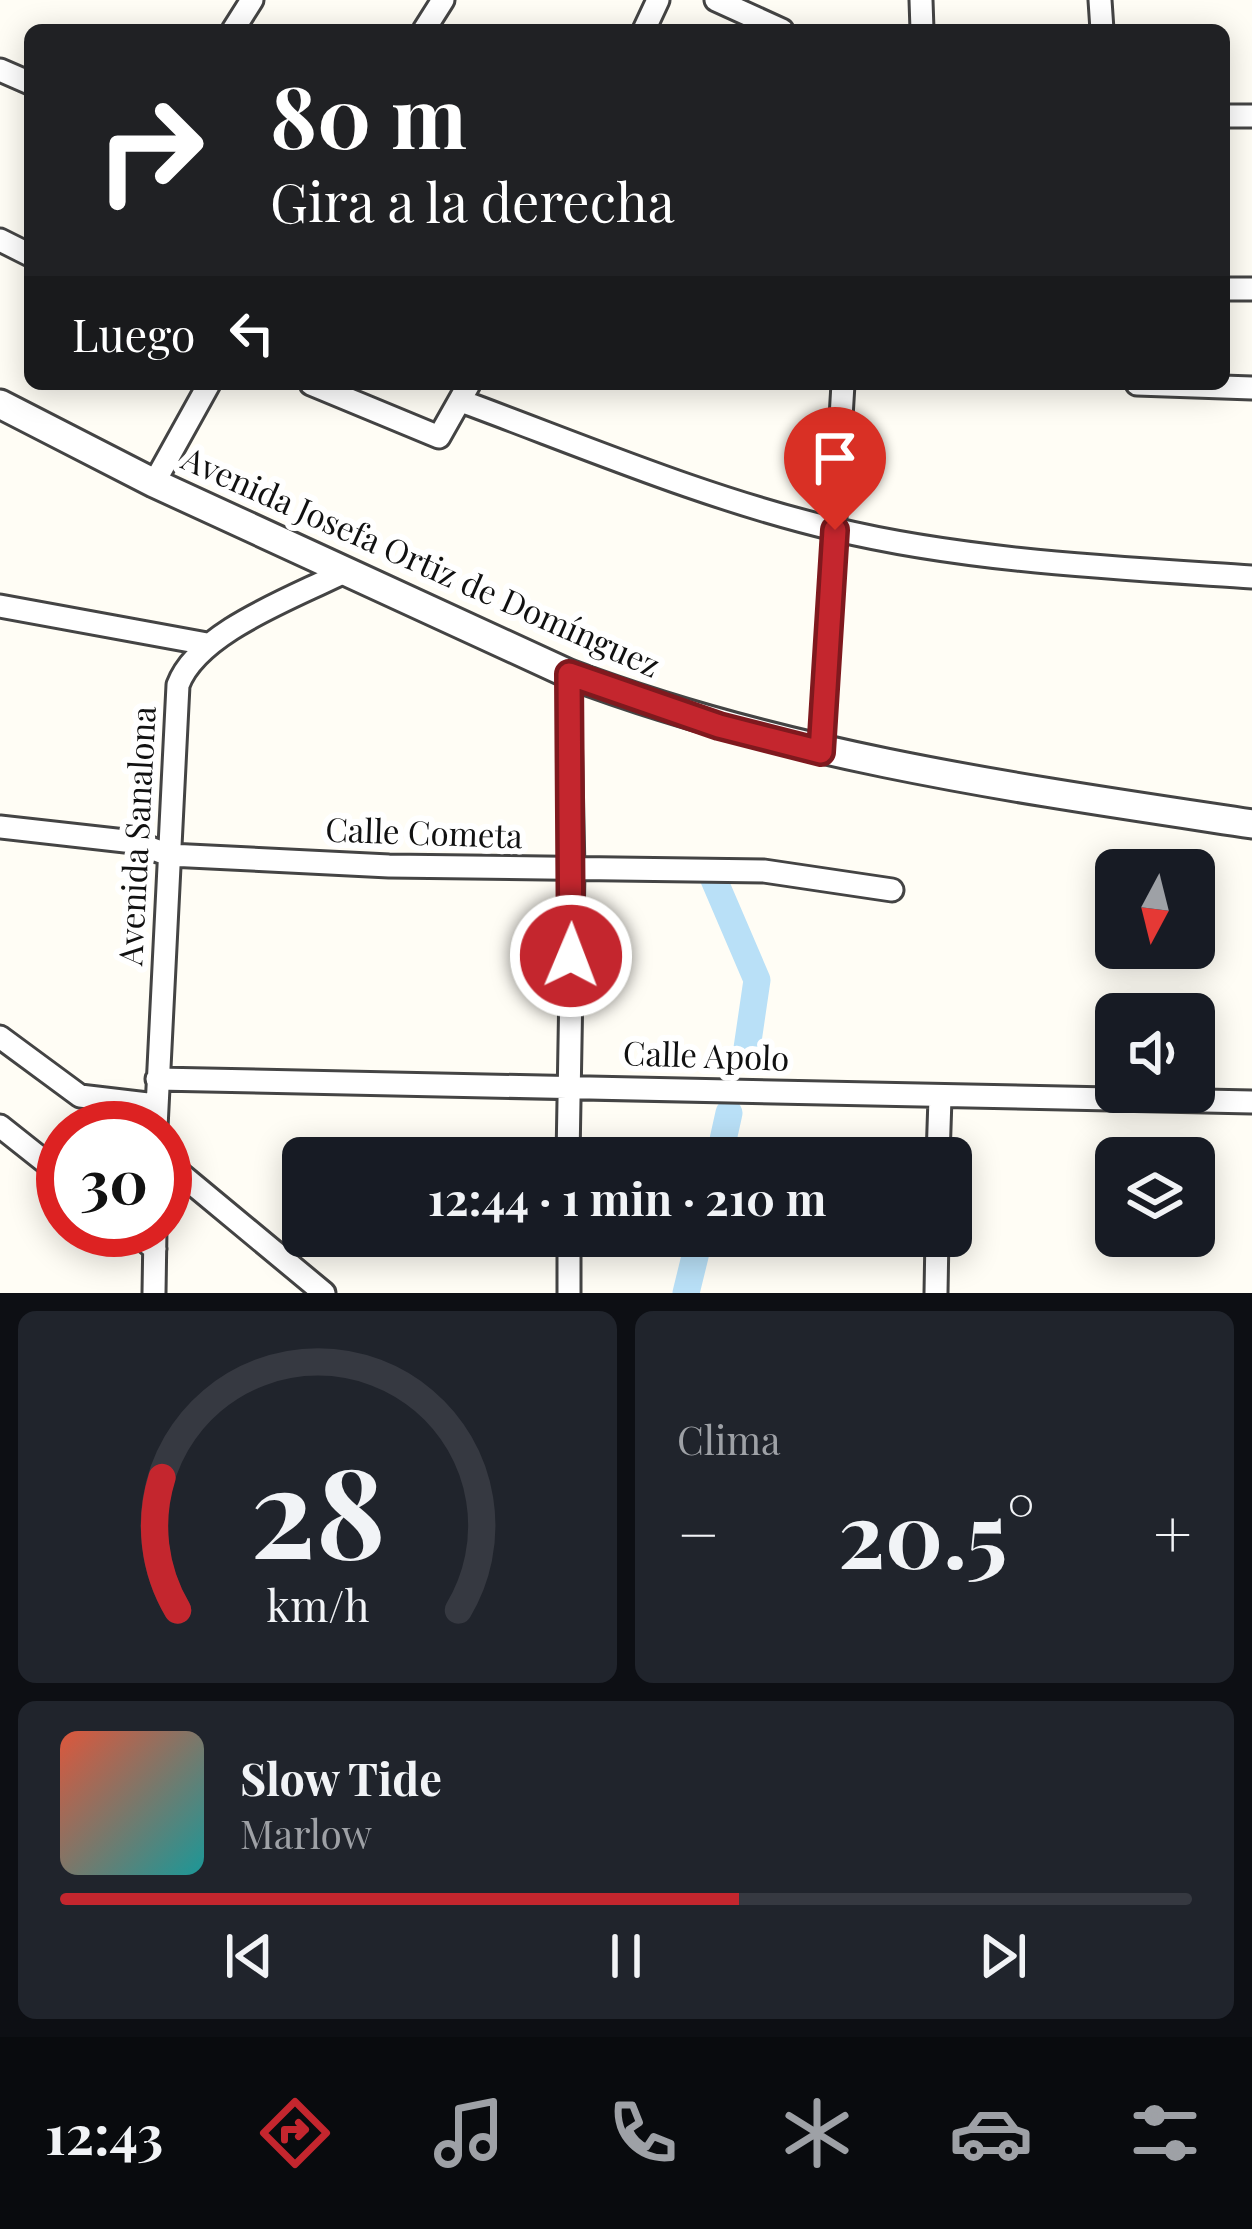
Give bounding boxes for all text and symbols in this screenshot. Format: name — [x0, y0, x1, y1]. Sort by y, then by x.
text: 80 m — [270, 58, 467, 170]
icon: right — [72, 72, 228, 228]
text: Gira a la derecha — [270, 165, 675, 237]
icon: left — [219, 300, 285, 366]
text: Luego — [72, 303, 195, 363]
pin — [784, 407, 886, 530]
icon: arrive — [802, 425, 868, 491]
street label: Avenida Josefa Ortiz de Domínguez — [175, 434, 668, 686]
street label: Avenida Sanalona — [106, 704, 164, 968]
street label: Calle Cometa — [325, 806, 524, 856]
north arrow — [1095, 849, 1215, 969]
map controls — [1095, 849, 1215, 1257]
position arrow — [508, 893, 634, 1019]
button: sound — [1095, 993, 1215, 1113]
street label: Calle Apolo — [622, 1029, 790, 1079]
speed limit sign: 30 — [36, 1101, 192, 1257]
button: layers — [1095, 1137, 1215, 1257]
text: 12:44 · 1 min · 210 m — [428, 1167, 826, 1227]
text: Clima — [677, 1413, 780, 1465]
text: 28 — [250, 1424, 385, 1590]
text: 20.5° — [838, 1472, 1035, 1592]
text: − — [677, 1488, 720, 1576]
text: + — [1153, 1488, 1192, 1576]
text: km/h — [266, 1576, 369, 1633]
text: Slow Tide — [240, 1747, 442, 1807]
text: Marlow — [240, 1807, 372, 1859]
icon: previous — [216, 1923, 282, 1989]
icon: pause — [593, 1923, 659, 1989]
icon: next — [970, 1923, 1036, 1989]
icon: directions — [253, 2091, 337, 2175]
icon: music — [427, 2091, 511, 2175]
icon: phone — [601, 2091, 685, 2175]
icon: climate — [775, 2091, 859, 2175]
icon: car — [949, 2091, 1033, 2175]
icon: filters — [1123, 2091, 1207, 2175]
text: 12:43 — [45, 2097, 163, 2169]

